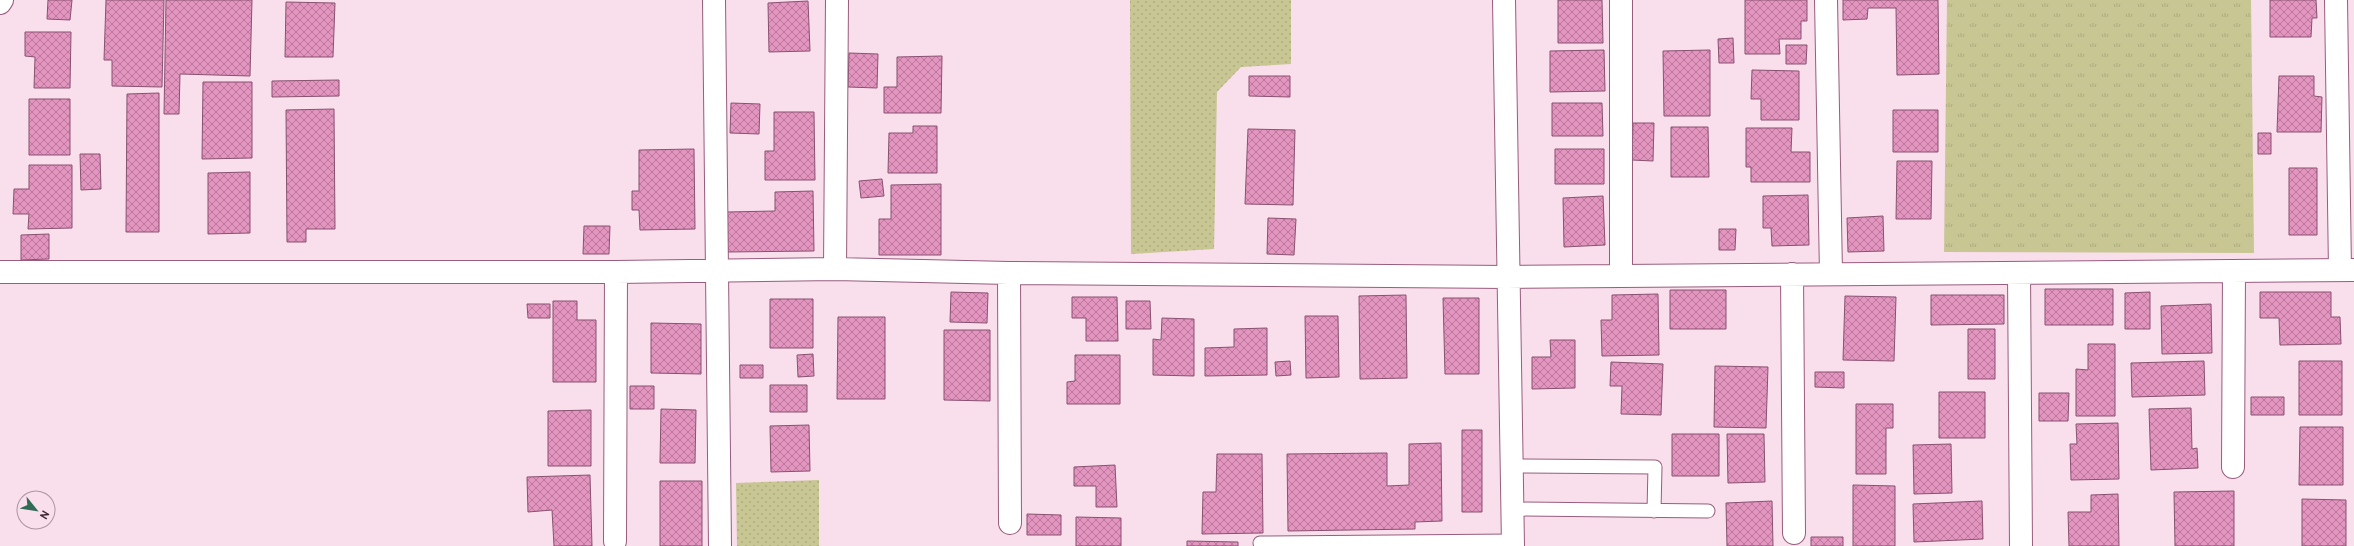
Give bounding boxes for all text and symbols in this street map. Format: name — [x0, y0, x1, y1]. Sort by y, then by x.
north arrow — [16, 490, 56, 530]
text: N — [36, 508, 52, 521]

